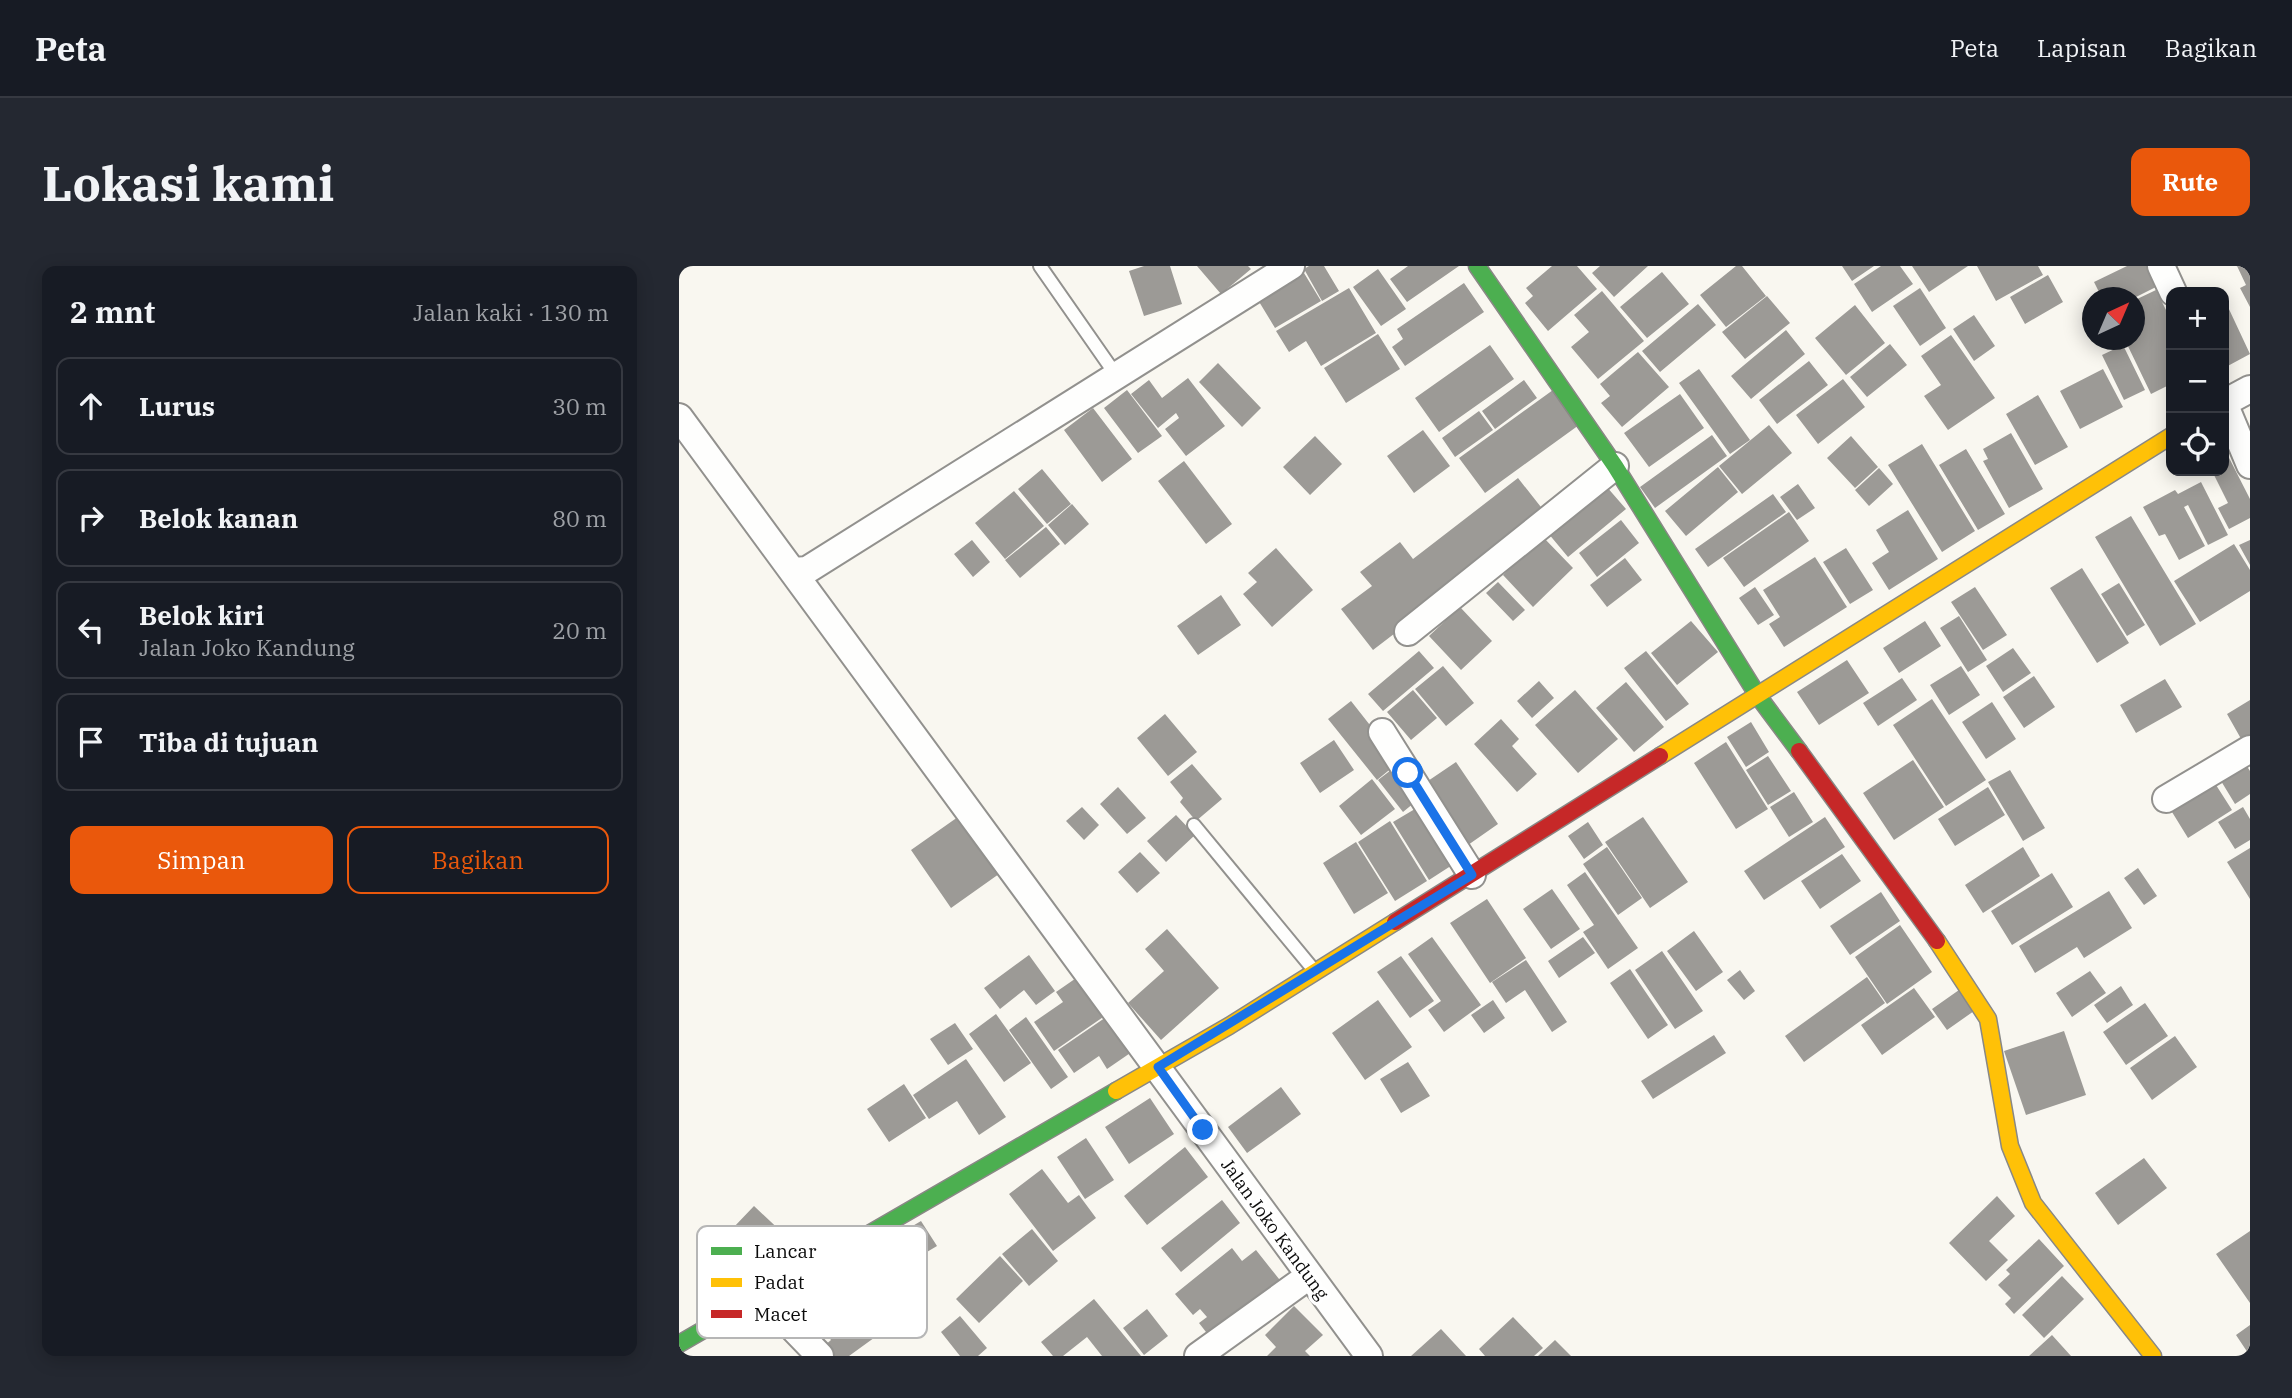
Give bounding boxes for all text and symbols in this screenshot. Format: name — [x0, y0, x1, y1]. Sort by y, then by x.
text: Peta — [35, 27, 106, 70]
text: Peta — [1950, 32, 1999, 64]
text: Lapisan — [2037, 32, 2127, 64]
text: Bagikan — [2165, 32, 2257, 64]
button: Rute — [2131, 148, 2250, 216]
text: Lokasi kami — [42, 151, 334, 214]
north arrow — [2082, 287, 2145, 350]
map controls — [2166, 287, 2229, 476]
button: + — [2166, 287, 2229, 350]
text: 2 mnt — [70, 292, 155, 331]
text: Jalan kaki · 130 m — [413, 297, 609, 327]
button: − — [2166, 350, 2229, 413]
icon: ahead — [72, 387, 110, 425]
text: Lurus — [139, 389, 215, 423]
text: 30 m — [552, 391, 607, 421]
button: locate — [2166, 413, 2229, 476]
icon: right — [72, 499, 110, 537]
text: Belok kanan — [139, 501, 298, 535]
text: 80 m — [552, 503, 607, 533]
text: Belok kiri — [139, 598, 264, 632]
icon: left — [72, 611, 110, 649]
text: 20 m — [552, 615, 607, 645]
text: Jalan Joko Kandung — [139, 632, 355, 662]
icon: arrive — [72, 723, 110, 761]
text: Tiba di tujuan — [139, 725, 319, 759]
route start — [1392, 757, 1423, 788]
button: Simpan — [70, 826, 333, 894]
button: Bagikan — [347, 826, 609, 894]
route end — [1187, 1114, 1218, 1145]
street label: Jalan Joko Kandung — [1216, 1154, 1334, 1304]
legend — [697, 1226, 927, 1338]
text: Lancar — [754, 1239, 817, 1263]
text: Padat — [754, 1270, 805, 1294]
text: Macet — [754, 1302, 808, 1326]

